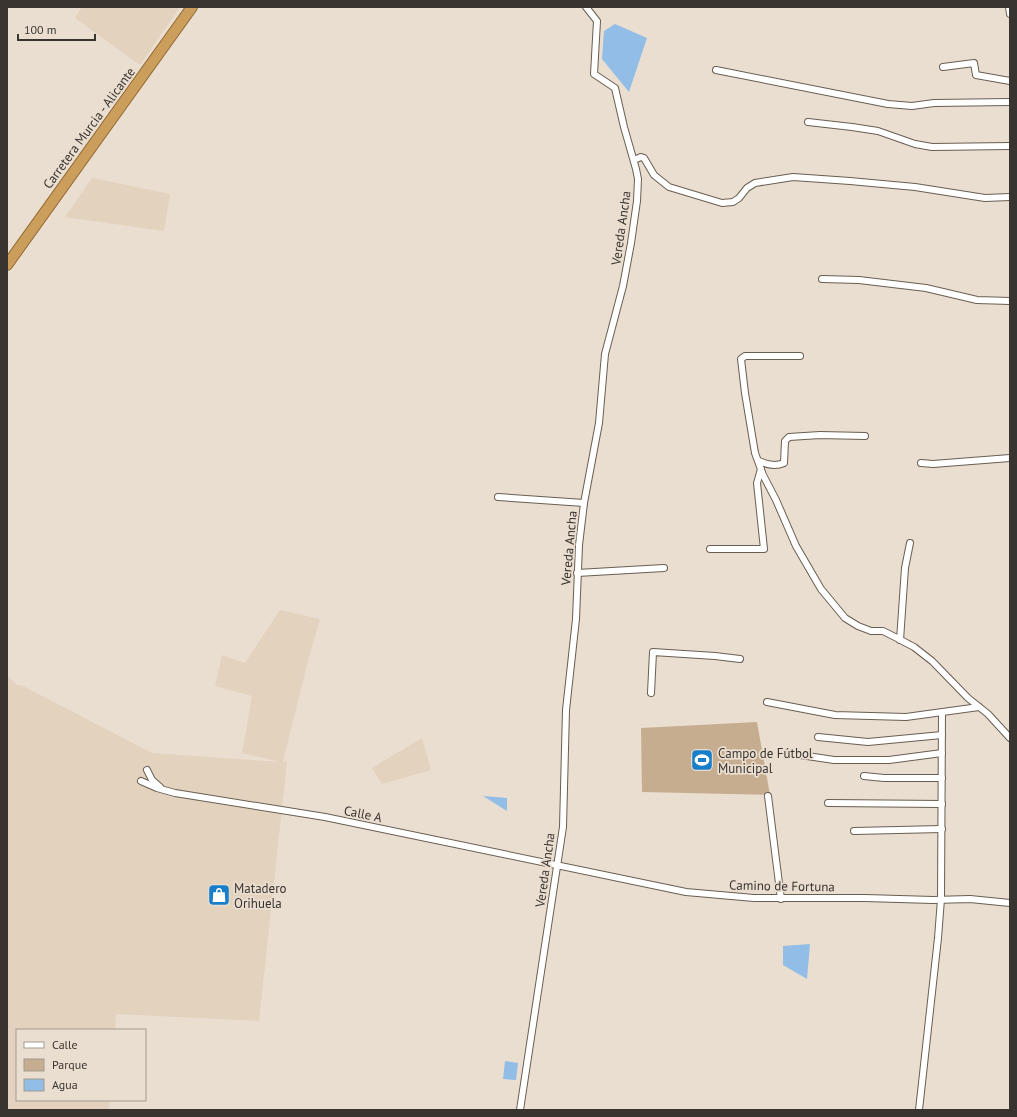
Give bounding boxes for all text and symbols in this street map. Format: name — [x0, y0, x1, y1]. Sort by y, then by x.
scale bar — [18, 16, 95, 42]
text: 100 m — [24, 22, 57, 37]
street label: Carretera Murcia - Alicante — [39, 64, 139, 192]
street label: Vereda Ancha — [607, 190, 635, 267]
street label: Vereda Ancha — [557, 510, 581, 587]
place label: Campo de Fútbol Municipal — [718, 745, 813, 777]
sports icon: Campo de Fútbol Municipal — [689, 747, 715, 773]
street label: Calle A — [342, 802, 384, 826]
street label: Vereda Ancha — [531, 832, 559, 909]
street label: Camino de Fortuna — [729, 877, 835, 895]
place label: Matadero Orihuela — [234, 880, 287, 912]
shop icon: Matadero Orihuela — [206, 882, 232, 908]
legend — [16, 1029, 146, 1101]
text: Calle — [52, 1037, 78, 1052]
text: Parque — [52, 1057, 87, 1072]
text: Agua — [52, 1077, 78, 1092]

